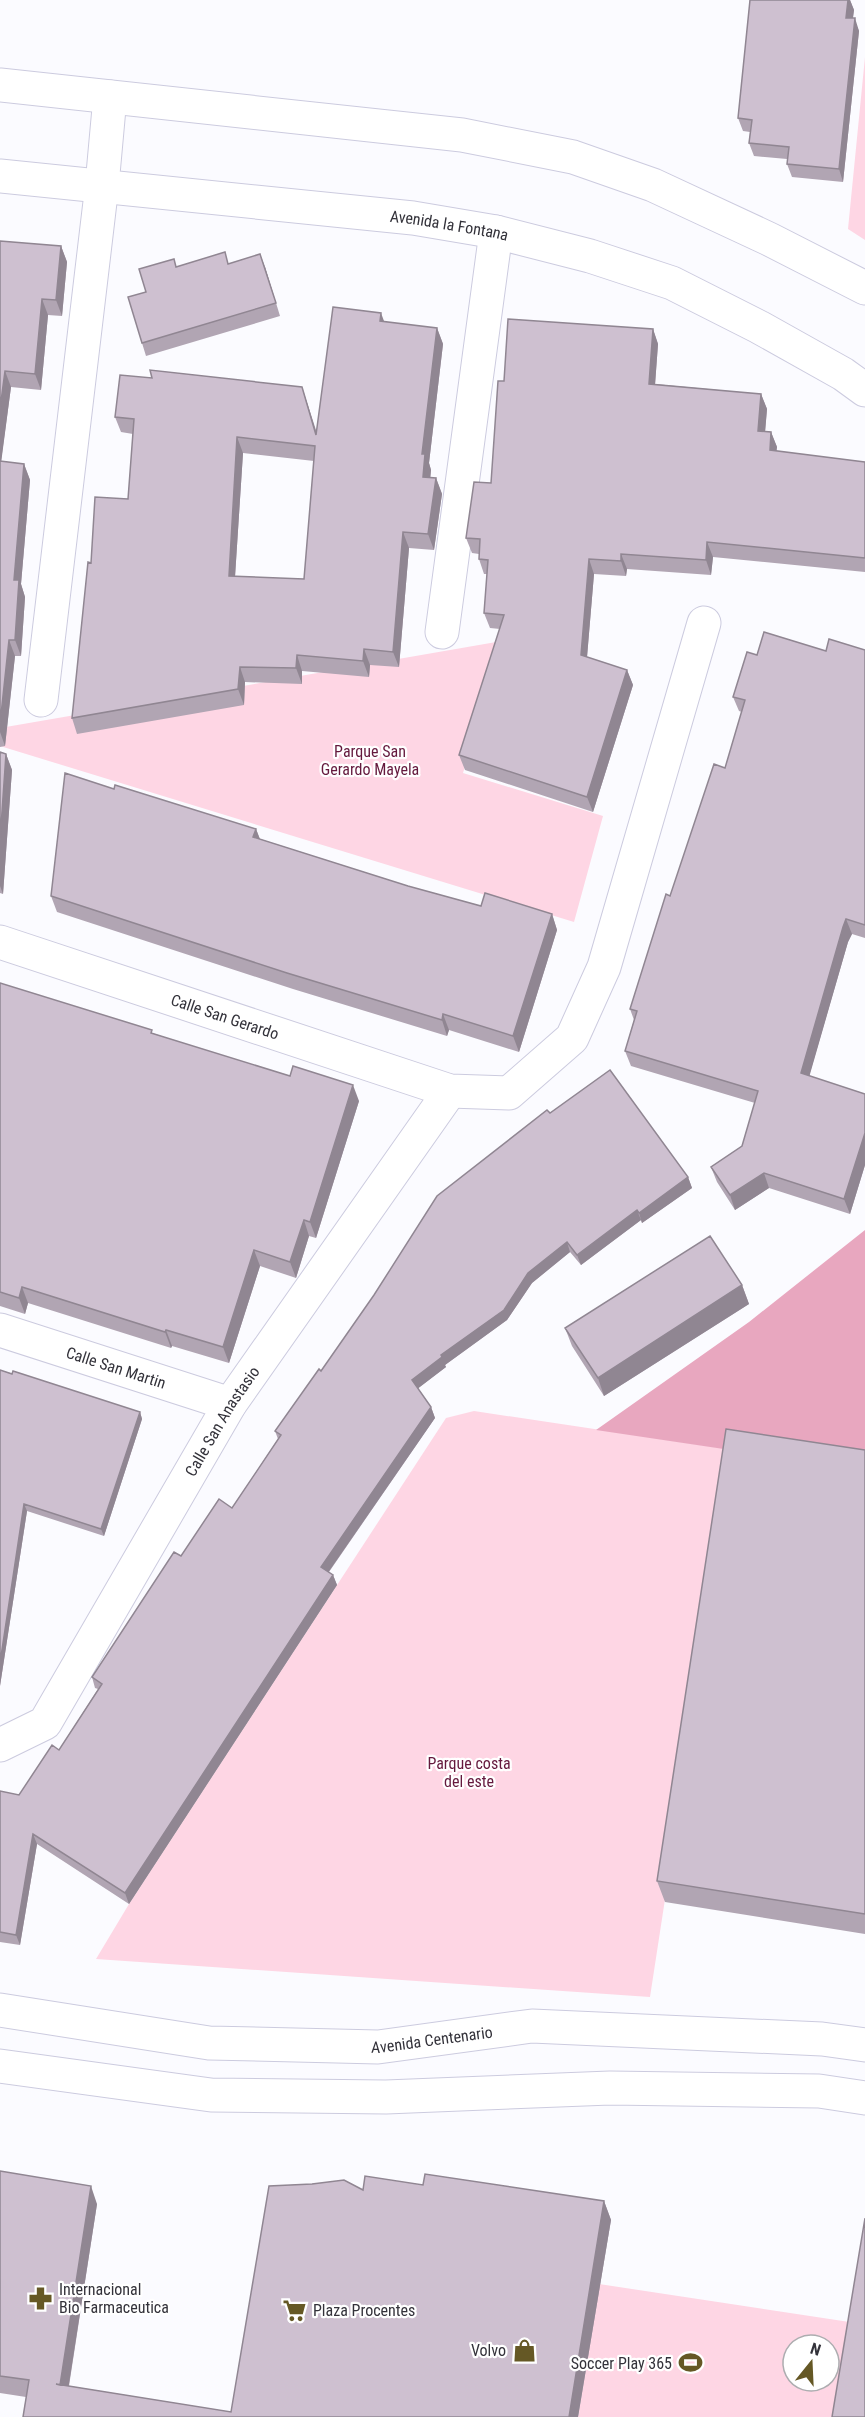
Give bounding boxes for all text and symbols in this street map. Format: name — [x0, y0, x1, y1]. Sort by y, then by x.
street label: Avenida la Fontana — [389, 206, 511, 244]
park label: Parque San Gerardo Mayela — [321, 742, 419, 779]
street label: Calle San Gerardo — [169, 990, 281, 1043]
street label: Calle San Martin — [64, 1342, 168, 1392]
street label: Calle San Anastasio — [181, 1362, 263, 1480]
park label: Parque costa del este — [427, 1754, 511, 1791]
street label: Avenida Centenario — [371, 2022, 494, 2057]
place label: Internacional Bio Farmaceutica — [59, 2280, 169, 2317]
pharmacy icon: Internacional Bio Farmaceutica — [28, 2285, 54, 2311]
supermarket icon: Plaza Procentes — [282, 2297, 308, 2323]
place label: Plaza Procentes — [313, 2301, 415, 2320]
north arrow — [781, 2333, 841, 2393]
shop icon: Volvo — [511, 2337, 537, 2363]
text: N — [808, 2339, 823, 2360]
place label: Volvo — [471, 2341, 506, 2360]
sports icon: Soccer Play 365 — [677, 2350, 703, 2376]
place label: Soccer Play 365 — [571, 2354, 672, 2373]

